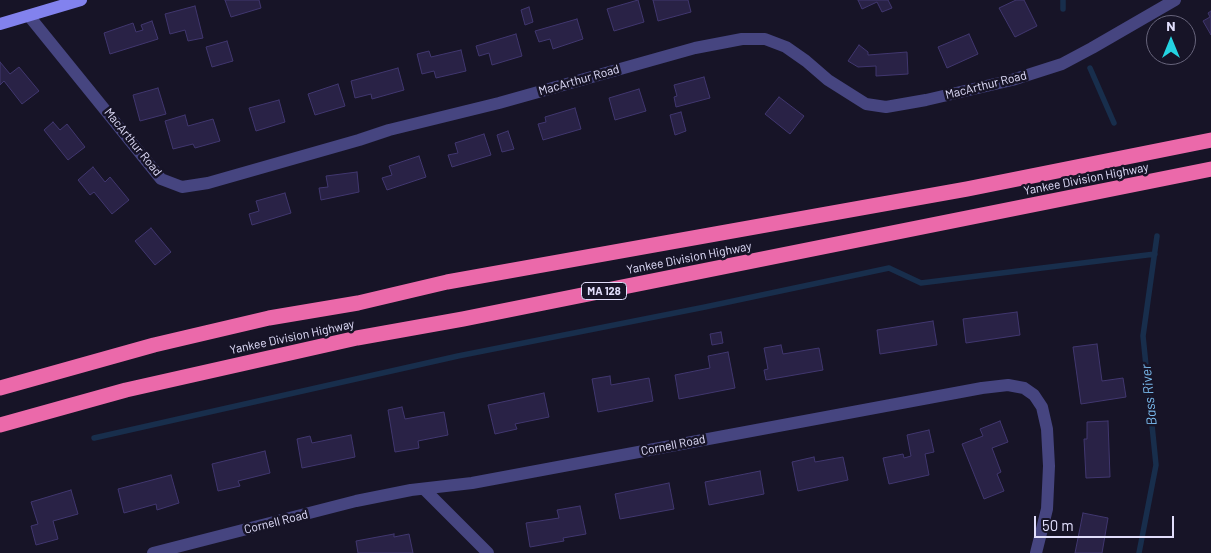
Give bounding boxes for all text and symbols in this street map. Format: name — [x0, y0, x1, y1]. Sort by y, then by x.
north arrow — [1146, 15, 1196, 65]
text: N — [1166, 17, 1176, 34]
street label: MacArthur Road — [537, 62, 621, 98]
street label: MacArthur Road — [944, 68, 1028, 102]
street label: MacArthur Road — [101, 105, 165, 179]
street label: Yankee Division Highway — [1022, 160, 1150, 198]
street label: Yankee Division Highway — [625, 239, 753, 277]
road number: MA 128 — [582, 282, 626, 300]
street label: Yankee Division Highway — [228, 317, 356, 357]
water label: Bass River — [1137, 364, 1161, 426]
street label: Cornell Road — [640, 432, 706, 458]
scale bar — [1036, 506, 1176, 538]
street label: Cornell Road — [243, 507, 309, 537]
text: 50 m — [1042, 516, 1074, 534]

